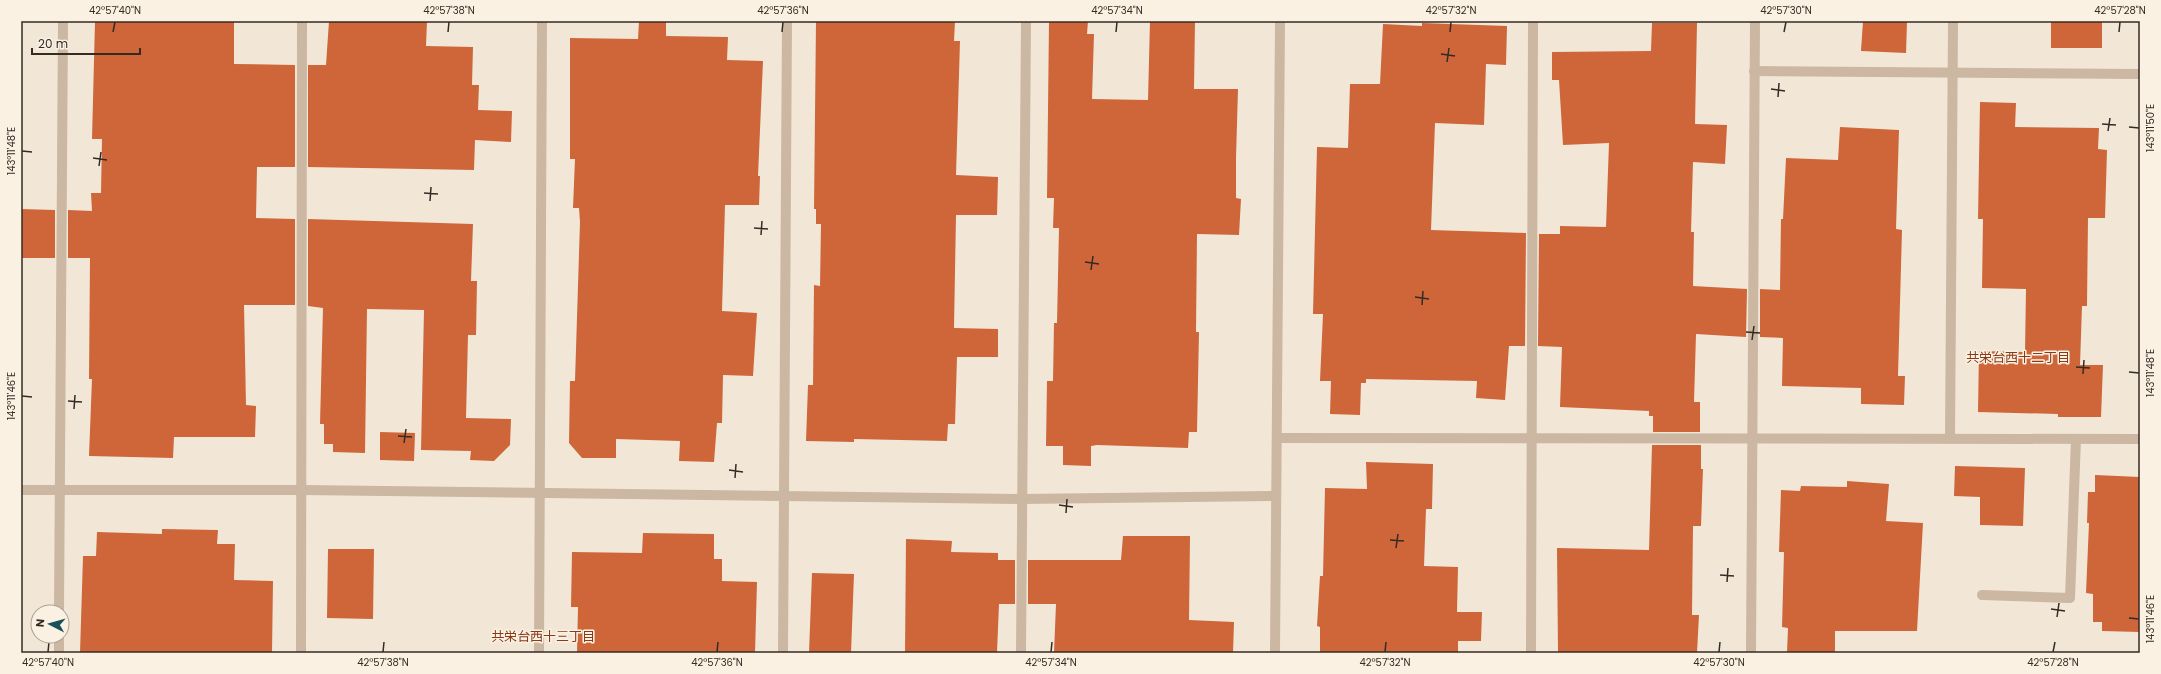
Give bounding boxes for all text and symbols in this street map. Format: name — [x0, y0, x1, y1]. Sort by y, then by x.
text: 42°57'40"N — [89, 3, 141, 18]
text: 42°57'38"N — [423, 3, 475, 18]
text: 42°57'36"N — [757, 3, 809, 18]
text: 42°57'34"N — [1091, 3, 1143, 18]
text: 42°57'32"N — [1425, 3, 1477, 18]
text: 42°57'30"N — [1760, 3, 1812, 18]
text: 42°57'28"N — [2094, 3, 2146, 18]
scale bar — [32, 30, 140, 56]
text: 20 m — [38, 35, 68, 52]
text: 143°11'50"E — [2143, 104, 2158, 152]
text: 143°11'48"E — [4, 127, 19, 175]
district label: 共栄台西十二丁目 — [1966, 348, 2070, 367]
text: 143°11'48"E — [2143, 349, 2158, 397]
text: 143°11'46"E — [4, 372, 19, 420]
text: 143°11'46"E — [2143, 595, 2158, 643]
north arrow — [30, 604, 70, 644]
text: N — [32, 618, 48, 628]
district label: 共栄台西十三丁目 — [491, 627, 595, 646]
text: 42°57'40"N — [22, 655, 74, 670]
text: 42°57'38"N — [357, 655, 409, 670]
text: 42°57'36"N — [691, 655, 743, 670]
text: 42°57'34"N — [1025, 655, 1077, 670]
text: 42°57'32"N — [1359, 655, 1411, 670]
text: 42°57'30"N — [1693, 655, 1745, 670]
text: 42°57'28"N — [2027, 655, 2079, 670]

